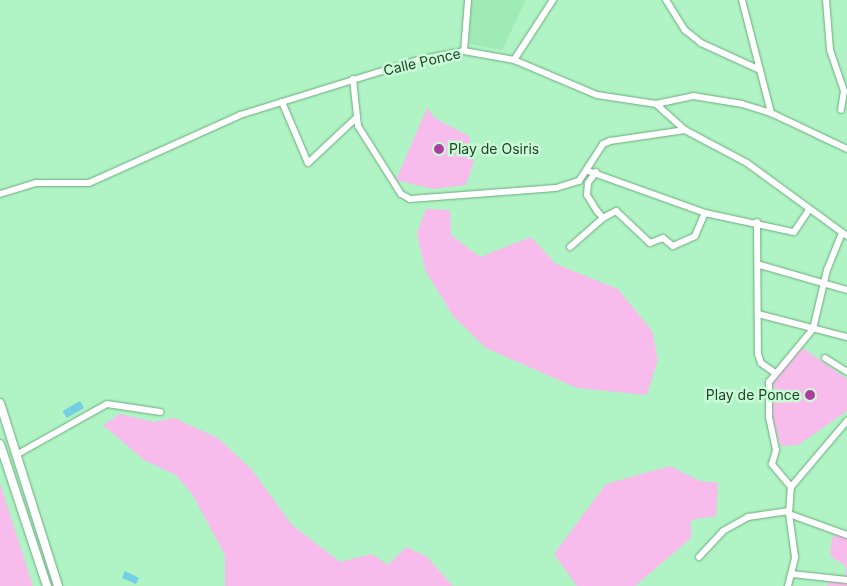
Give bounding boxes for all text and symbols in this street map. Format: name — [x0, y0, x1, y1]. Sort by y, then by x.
street label: Calle Ponce — [382, 45, 462, 79]
place label: Play de Osiris — [449, 141, 539, 157]
marker: Play de Osiris — [433, 143, 445, 155]
place label: Play de Ponce — [706, 387, 800, 403]
marker: Play de Ponce — [804, 389, 816, 401]

